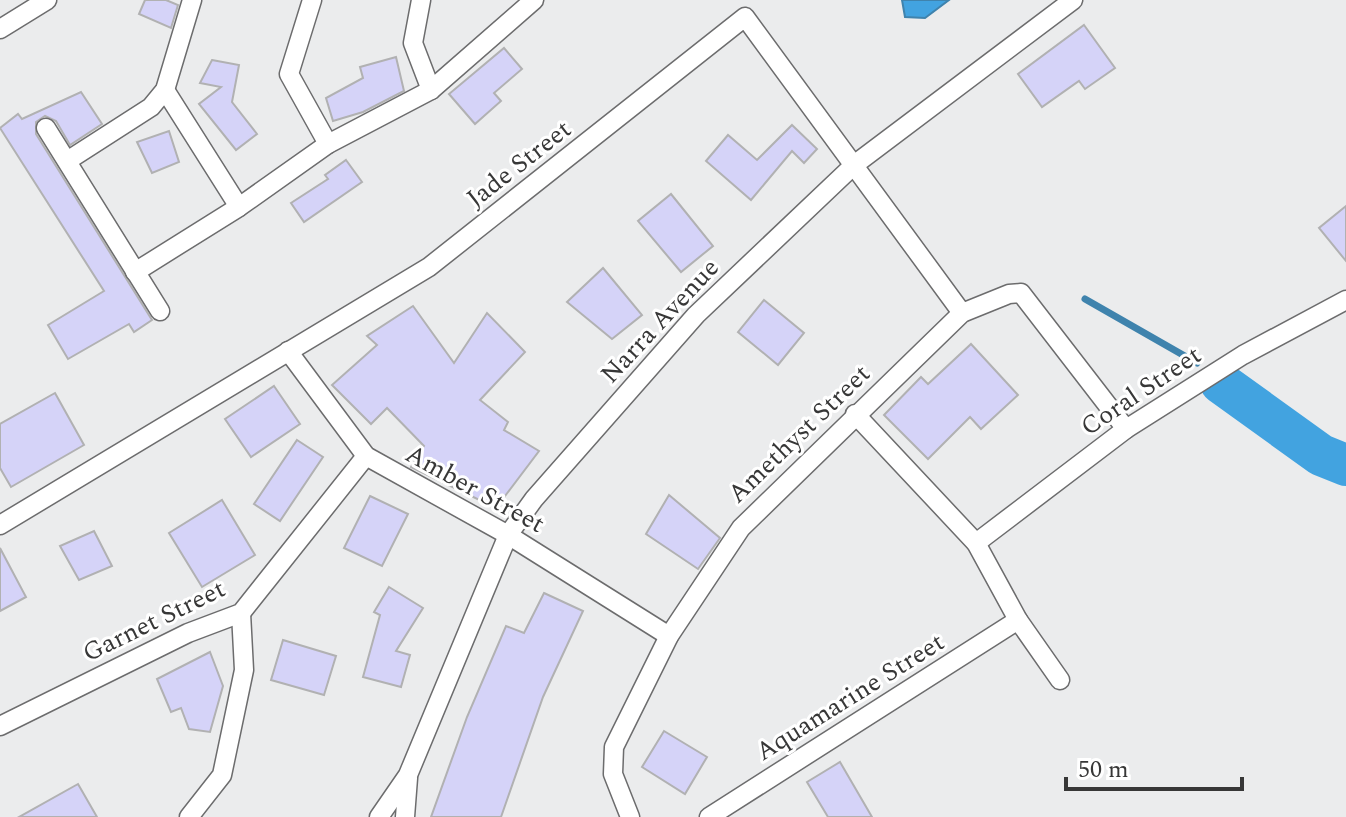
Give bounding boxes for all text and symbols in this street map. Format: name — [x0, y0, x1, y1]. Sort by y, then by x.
street label: Jade Street — [458, 110, 580, 218]
street label: Narra Avenue — [591, 249, 729, 393]
street label: Coral Street — [1072, 336, 1210, 446]
street label: Amethyst Street — [718, 355, 880, 513]
street label: Amber Street — [398, 434, 552, 544]
street label: Garnet Street — [76, 569, 232, 673]
street label: Aquamarine Street — [748, 623, 952, 771]
scale bar — [1066, 741, 1242, 791]
text: 50 m — [1078, 752, 1129, 788]

